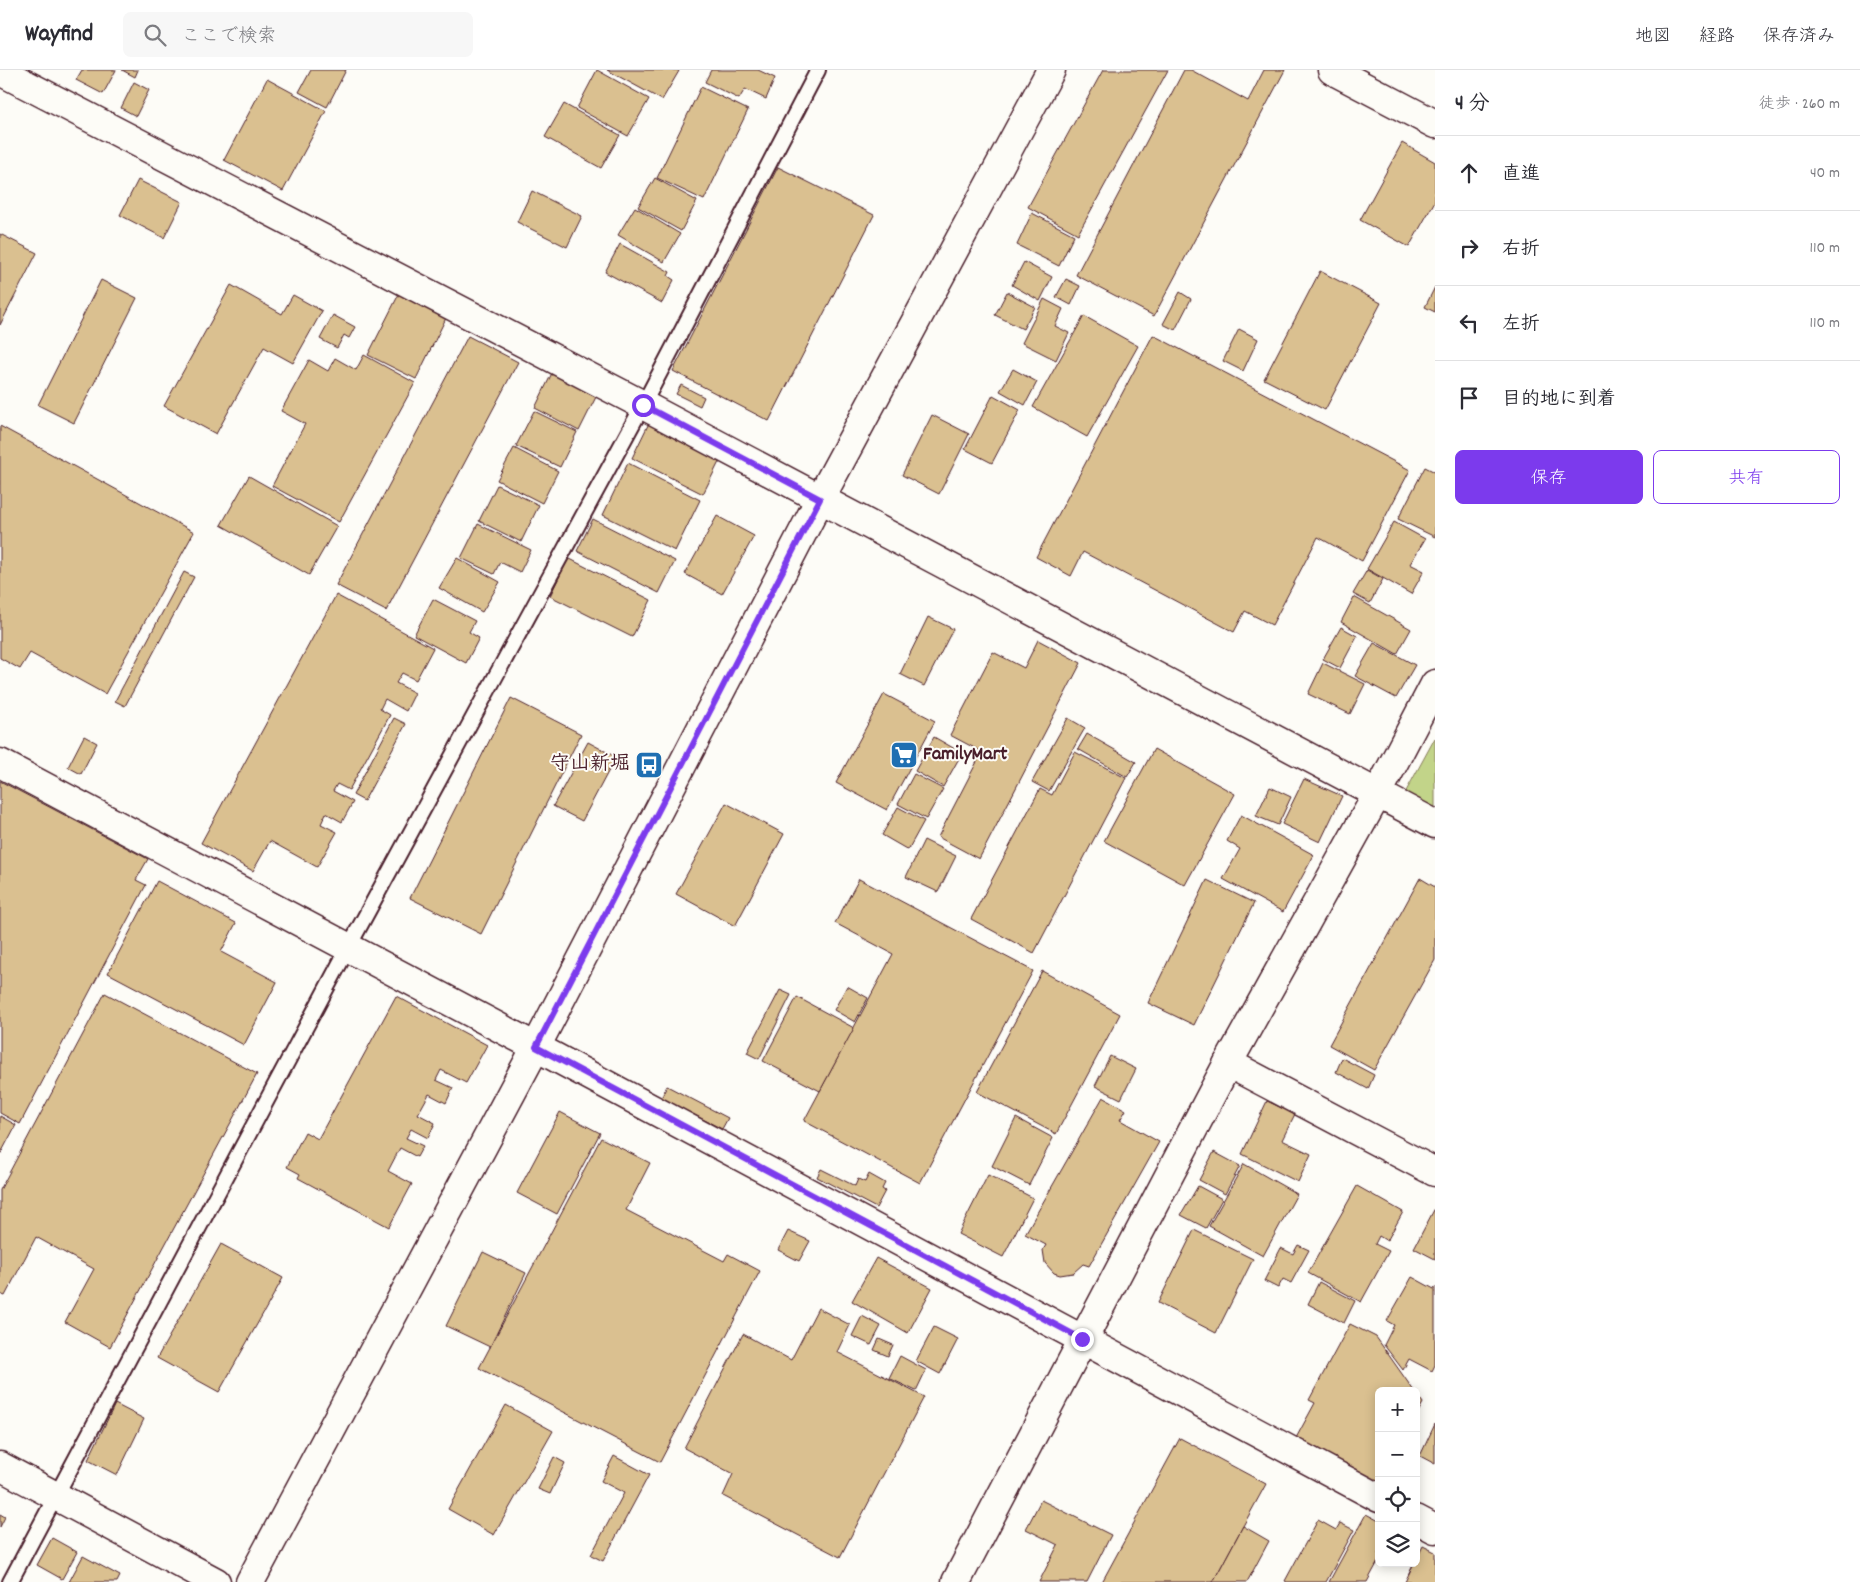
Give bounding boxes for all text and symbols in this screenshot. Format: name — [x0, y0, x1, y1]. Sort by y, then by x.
search box — [123, 12, 473, 57]
text: Wayfind — [25, 18, 93, 52]
icon: search — [141, 21, 169, 49]
text: ここで検索 — [181, 24, 276, 51]
text: 地図 — [1635, 25, 1671, 50]
text: 経路 — [1699, 25, 1735, 50]
text: 保存済み — [1763, 25, 1835, 50]
text: 4 分 — [1455, 90, 1490, 120]
text: 徒歩 · 260 m — [1759, 93, 1840, 116]
icon: ahead — [1455, 159, 1483, 187]
text: 直進 — [1502, 162, 1540, 189]
text: 40 m — [1810, 162, 1840, 185]
icon: right — [1455, 234, 1483, 262]
text: 右折 — [1502, 237, 1540, 264]
text: 110 m — [1810, 237, 1840, 260]
icon: left — [1455, 309, 1483, 337]
text: 左折 — [1502, 312, 1540, 339]
text: 110 m — [1810, 312, 1840, 335]
icon: arrive — [1455, 384, 1483, 412]
text: 目的地に到着 — [1502, 387, 1616, 414]
route start — [632, 394, 655, 417]
button: 保存 — [1455, 450, 1643, 504]
button: 共有 — [1653, 450, 1840, 504]
supermarket icon: FamilyMart — [889, 740, 919, 770]
place label: FamilyMart — [923, 741, 1008, 769]
bus stop icon: 守山新堀 — [634, 750, 664, 780]
place label: 守山新堀 — [550, 751, 630, 779]
route end — [1071, 1328, 1094, 1351]
map controls — [1375, 1387, 1420, 1567]
button: + — [1375, 1387, 1420, 1432]
button: − — [1375, 1432, 1420, 1477]
button: locate — [1375, 1477, 1420, 1522]
button: layers — [1375, 1522, 1420, 1567]

